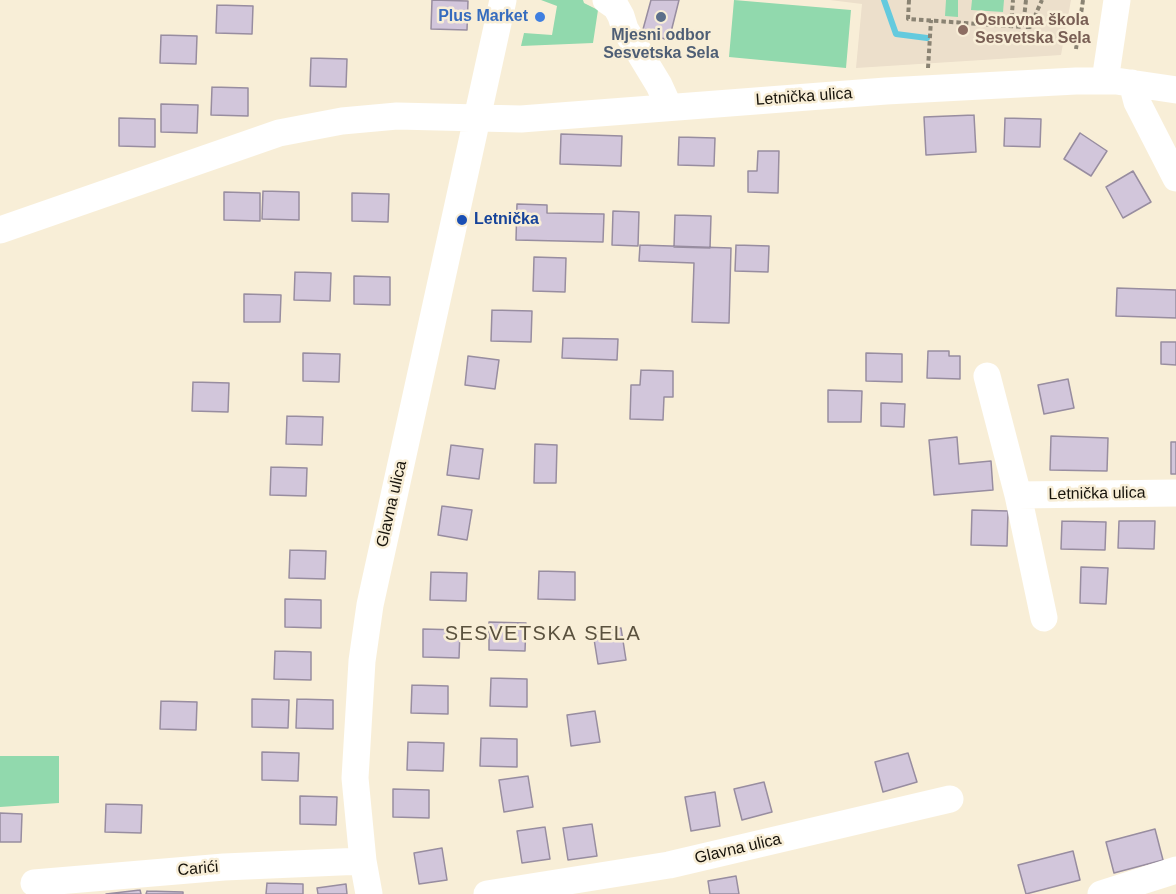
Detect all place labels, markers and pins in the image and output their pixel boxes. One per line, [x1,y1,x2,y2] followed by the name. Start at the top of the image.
[438,7,528,27] place label: Plus Market
[533,10,547,24] marker: Plus Market
[654,10,668,24] marker: Mjesni odbor Sesvetska Sela
[975,11,1091,49] place label: Osnovna škola Sesvetska Sela
[956,23,970,37] marker: Osnovna škola Sesvetska Sela
[603,26,719,64] place label: Mjesni odbor Sesvetska Sela
[474,210,539,230] place label: Letnička
[455,213,469,227] marker: Letnička

